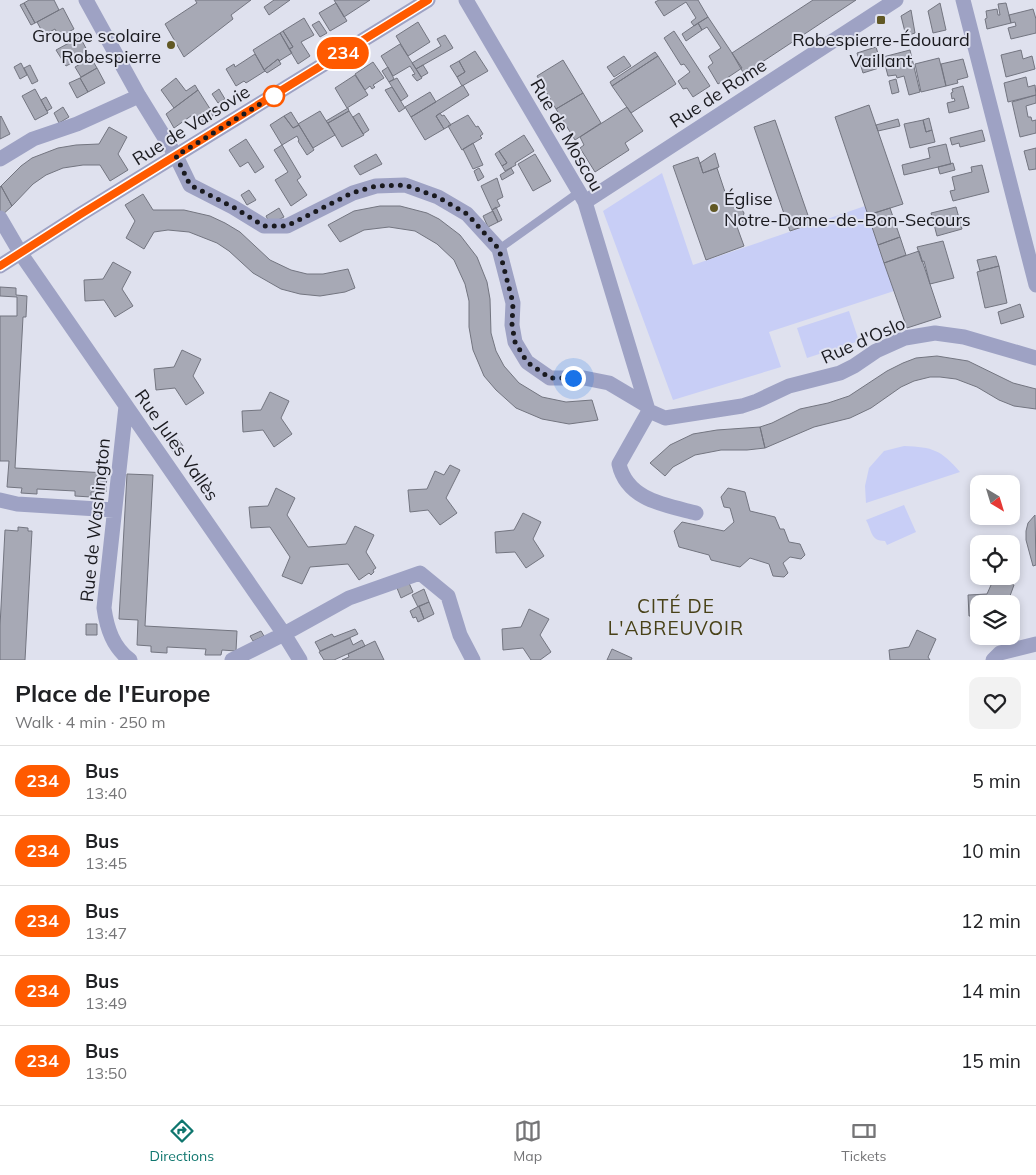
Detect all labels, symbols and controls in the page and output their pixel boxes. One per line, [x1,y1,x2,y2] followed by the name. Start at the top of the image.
[875,14,887,26] marker: Robespierre-Édouard Vaillant
[32,24,161,68] place label: Groupe scolaire Robespierre
[792,28,970,72] place label: Robespierre-Édouard Vaillant
[314,37,372,69] line badge: 234
[165,39,177,51] marker: Groupe scolaire Robespierre
[327,41,359,64] text: 234
[665,53,771,133] street label: Rue de Rome
[525,74,609,196] street label: Rue de Moscou
[128,80,254,170] street label: Rue de Varsovie
[263,85,285,107] unlabelled marker
[724,187,971,231] place label: Église Notre-Dame-de-Bon-Secours
[708,202,720,214] marker: Église Notre-Dame-de-Bon-Secours
[817,311,909,369] street label: Rue d'Oslo
[561,366,586,391] your location
[130,385,224,505] street label: Rue Jules Vallès
[75,437,115,603] street label: Rue de Washington
[970,475,1020,525] north arrow
[970,475,1020,645] map controls
[970,535,1020,585] button: locate
[608,594,744,640] district label: CITÉ DE L'ABREUVOIR
[970,595,1020,645] button: layers
[969,677,1021,729] button: heart
[15,678,210,708] text: Place de l'Europe
[15,712,166,732] text: Walk · 4 min · 250 m
[85,759,119,783] text: Bus
[26,769,59,792] text: 234
[972,769,1021,793] text: 5 min
[85,783,127,803] text: 13:40
[85,829,119,853] text: Bus
[26,839,59,862] text: 234
[961,839,1021,863] text: 10 min
[85,853,127,873] text: 13:45
[85,899,119,923] text: Bus
[26,909,59,932] text: 234
[961,909,1021,933] text: 12 min
[85,923,127,943] text: 13:47
[85,969,119,993] text: Bus
[26,979,59,1002] text: 234
[961,979,1021,1003] text: 14 min
[85,993,127,1013] text: 13:49
[85,1039,119,1063] text: Bus
[26,1049,59,1072] text: 234
[961,1049,1021,1073] text: 15 min
[85,1063,127,1083] text: 13:50
[150,1117,214,1165] tab: Directions
[513,1117,542,1165] tab: Map
[841,1117,886,1165] tab: Tickets

